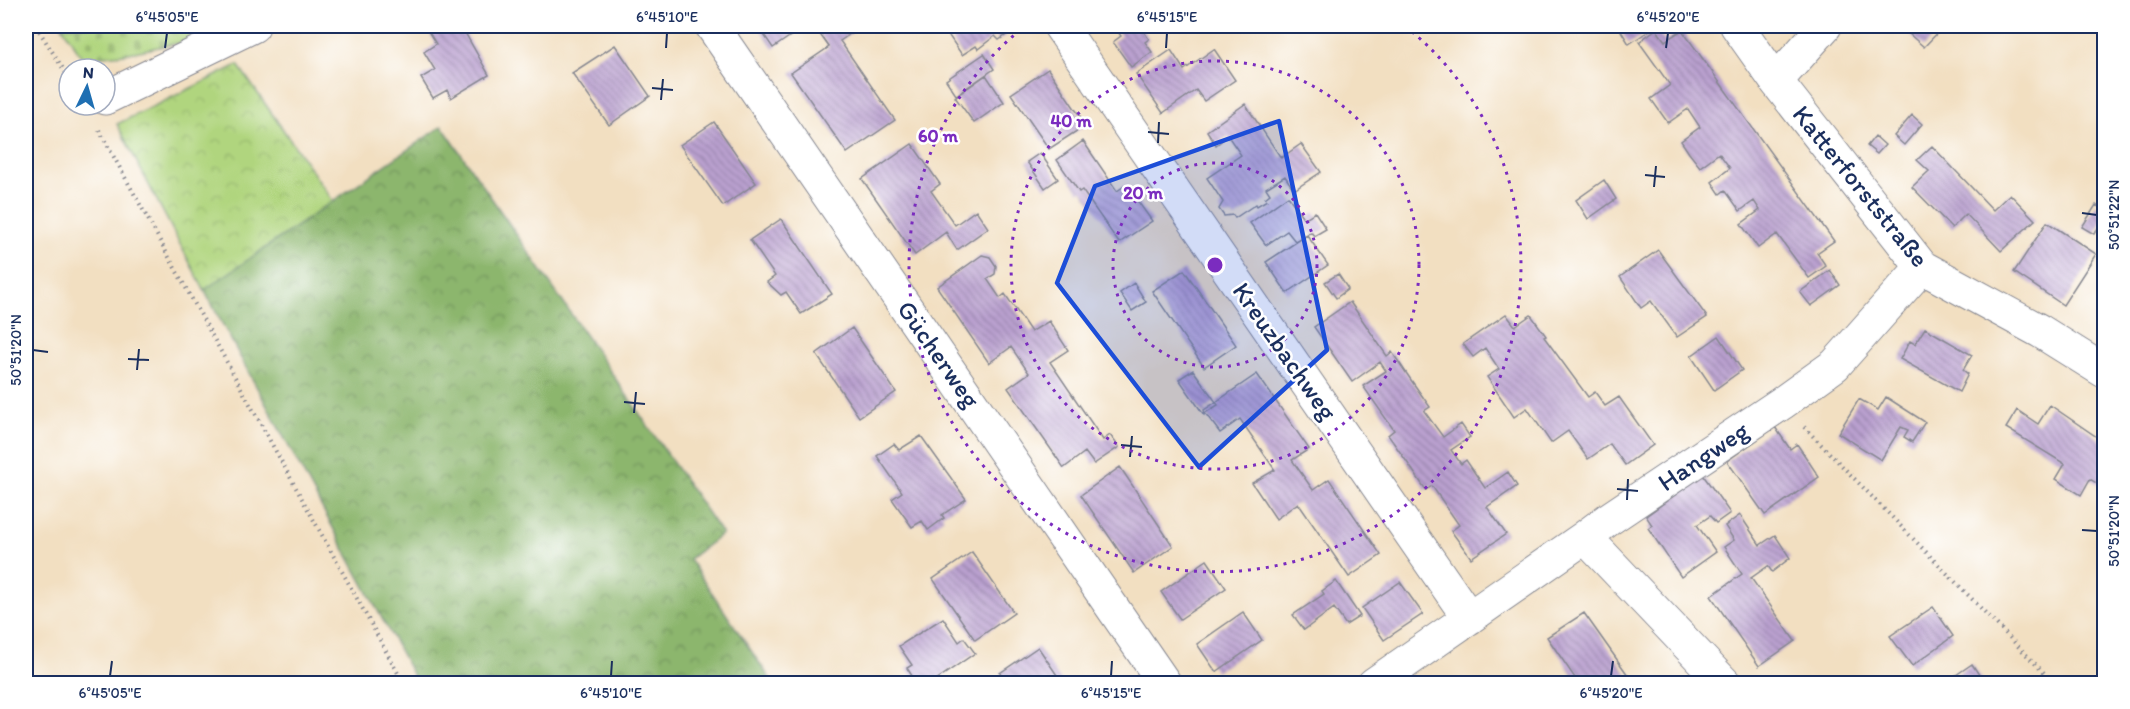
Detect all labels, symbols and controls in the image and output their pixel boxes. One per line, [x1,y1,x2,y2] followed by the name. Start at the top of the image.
[136,8,198,26] text: 6°45'05"E
[636,8,698,26] text: 6°45'10"E
[1137,8,1197,26] text: 6°45'15"E
[1637,8,1699,26] text: 6°45'20"E
[57,57,117,117] north arrow
[82,63,94,82] text: N
[1786,99,1936,273] street label: Katterforststraße
[1050,110,1092,132] text: 40 m
[918,125,959,147] text: 60 m
[2105,180,2123,250] text: 50°51'22"N
[1123,182,1164,204] text: 20 m
[1205,255,1225,275] centre of rings
[1226,276,1345,427] street label: Kreuzbachweg
[890,294,988,415] street label: Gücherweg
[7,314,25,386] text: 50°51'20"N
[1651,414,1755,498] street label: Hangweg
[2105,495,2123,567] text: 50°51'20"N
[79,684,141,702] text: 6°45'05"E
[580,684,642,702] text: 6°45'10"E
[1081,684,1141,702] text: 6°45'15"E
[1580,684,1642,702] text: 6°45'20"E

